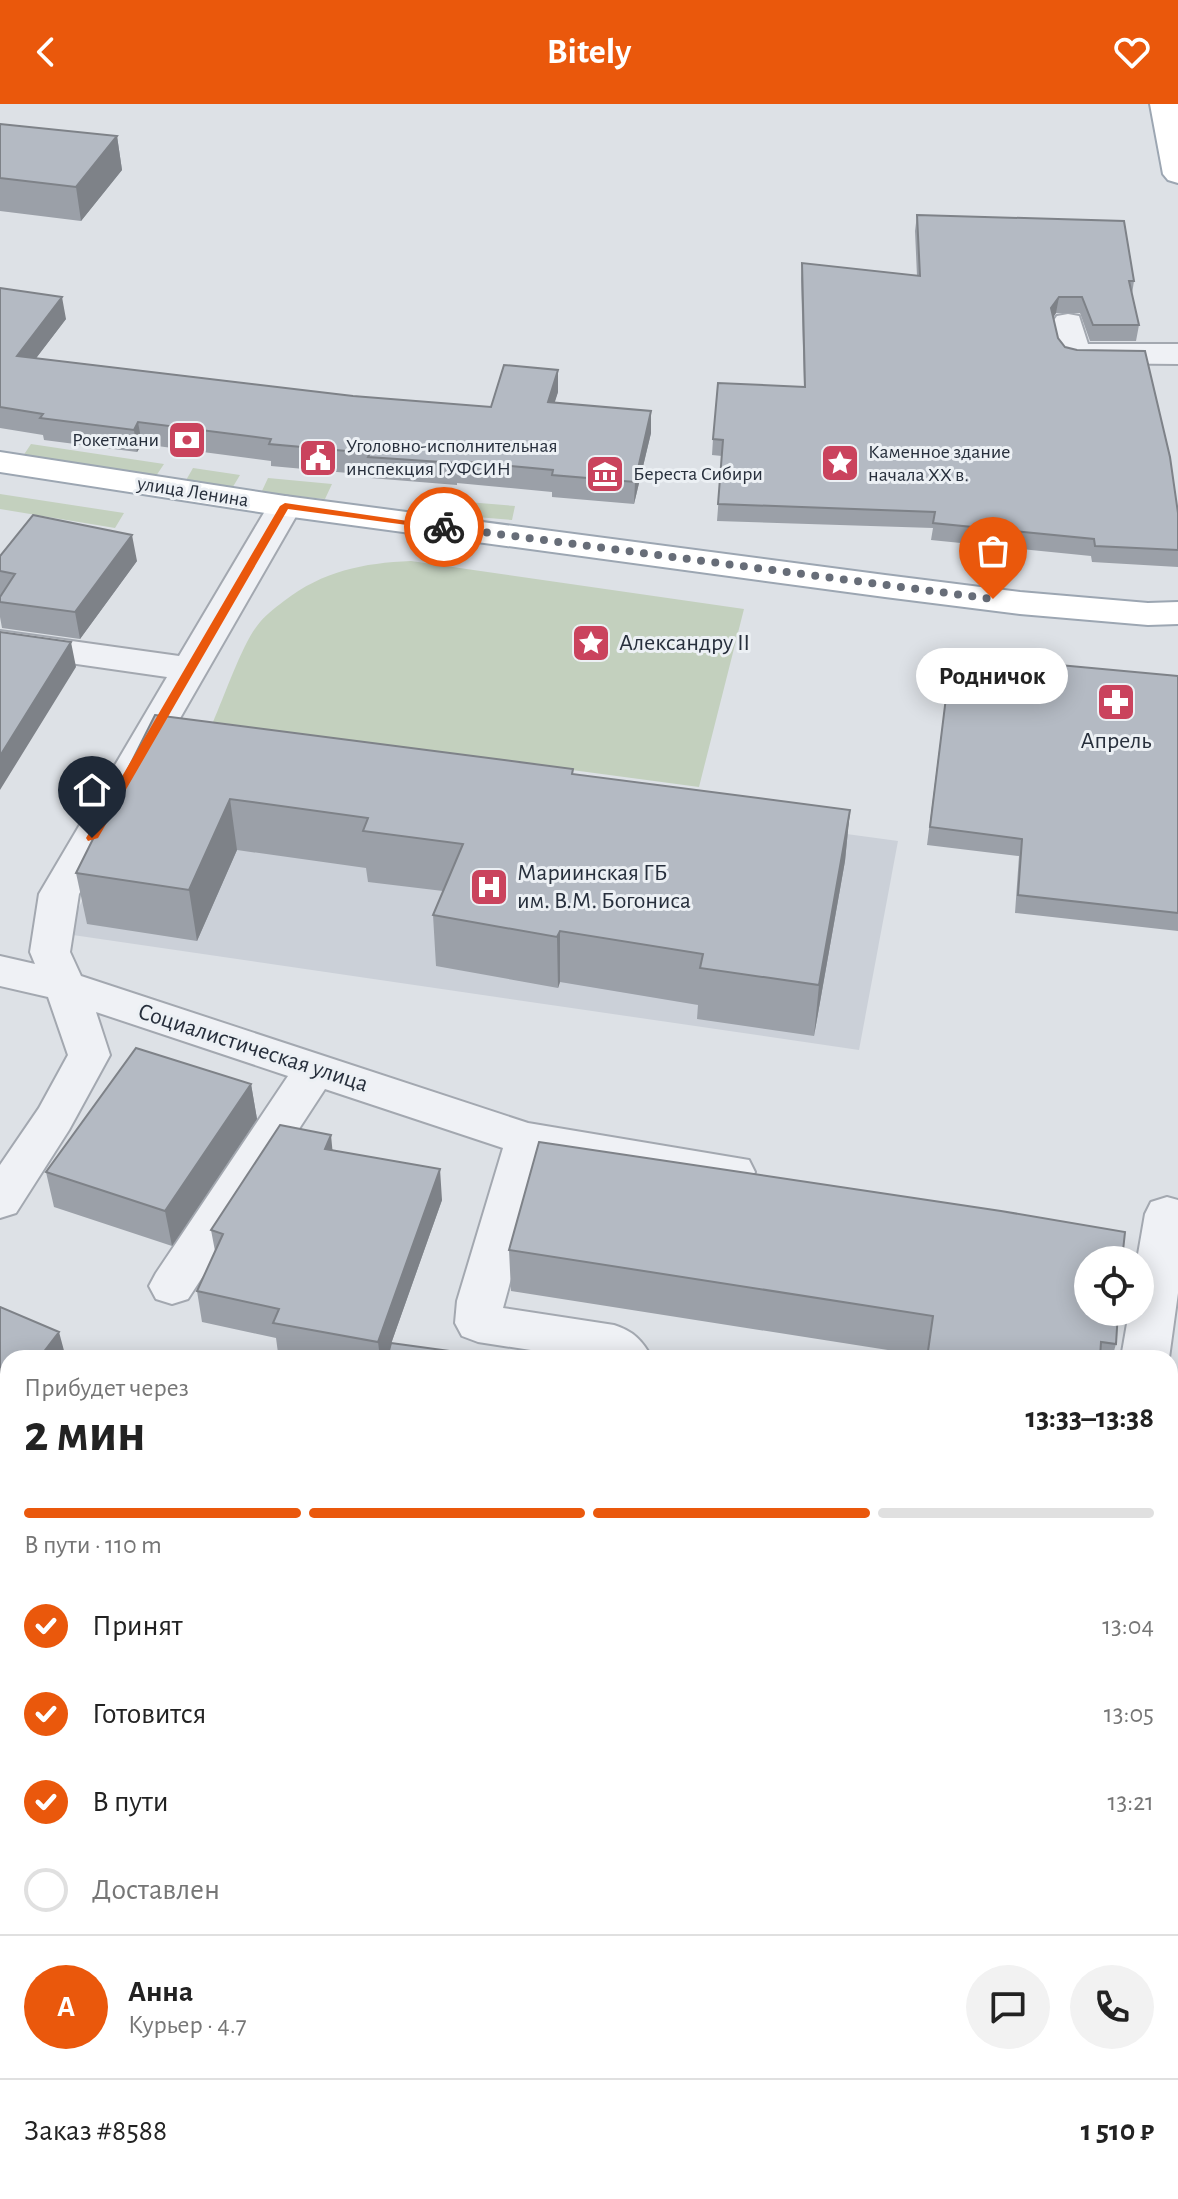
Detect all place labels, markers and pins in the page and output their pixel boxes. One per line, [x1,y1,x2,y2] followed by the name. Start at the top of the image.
[166,419,208,461] bank icon: Рокетмани
[72,430,159,450] place label: Рокетмани
[346,436,558,479] place label: Уголовно-исполнительная инспекция ГУФСИН
[297,437,339,479] public building icon: Уголовно-исполнительная инспекция ГУФСИН
[819,442,861,484] place icon: Каменное здание начала XX в.
[868,442,1010,485] place label: Каменное здание начала XX в.
[584,453,626,495] museum icon: Береста Сибири
[633,464,763,484] place label: Береста Сибири
[959,517,1027,599] pin
[570,622,612,664] place icon: Александру II
[619,631,750,655] place label: Александру II
[917,647,1069,703] callout: Родничок
[1095,681,1137,723] pharmacy icon: Апрель
[1081,729,1151,753] place label: Апрель
[58,756,126,838] pin
[517,861,691,913] place label: Мариинская ГБ им. В.М. Богониса
[468,866,510,908] hospital icon: Мариинская ГБ им. В.М. Богониса

